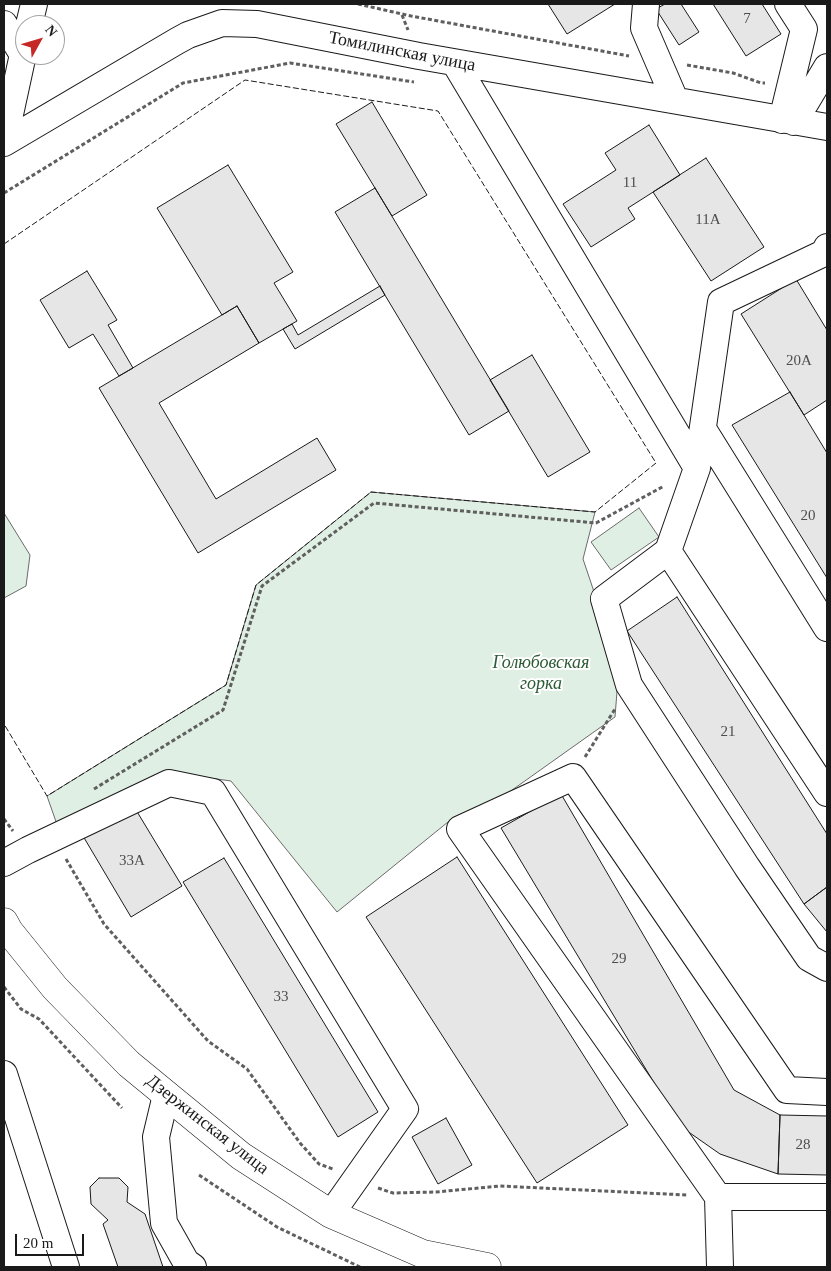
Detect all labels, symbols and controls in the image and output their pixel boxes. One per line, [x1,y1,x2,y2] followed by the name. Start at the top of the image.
[743,10,751,28] house number: 7
[15,15,65,65] north arrow
[42,22,60,40] text: N
[327,27,477,77] street label: Томилинская улица
[623,174,637,192] house number: 11
[695,211,721,229] house number: 11А
[786,352,812,370] house number: 20А
[800,507,816,525] house number: 20
[493,652,589,694] park label: Голюбовская горка
[720,723,736,741] house number: 21
[119,852,145,870] house number: 33А
[612,950,626,968] house number: 29
[274,988,288,1006] house number: 33
[141,1070,273,1180] street label: Дзержинская улица
[796,1136,810,1154] house number: 28
[18,1224,86,1256] scale bar
[23,1235,53,1251] text: 20 m

